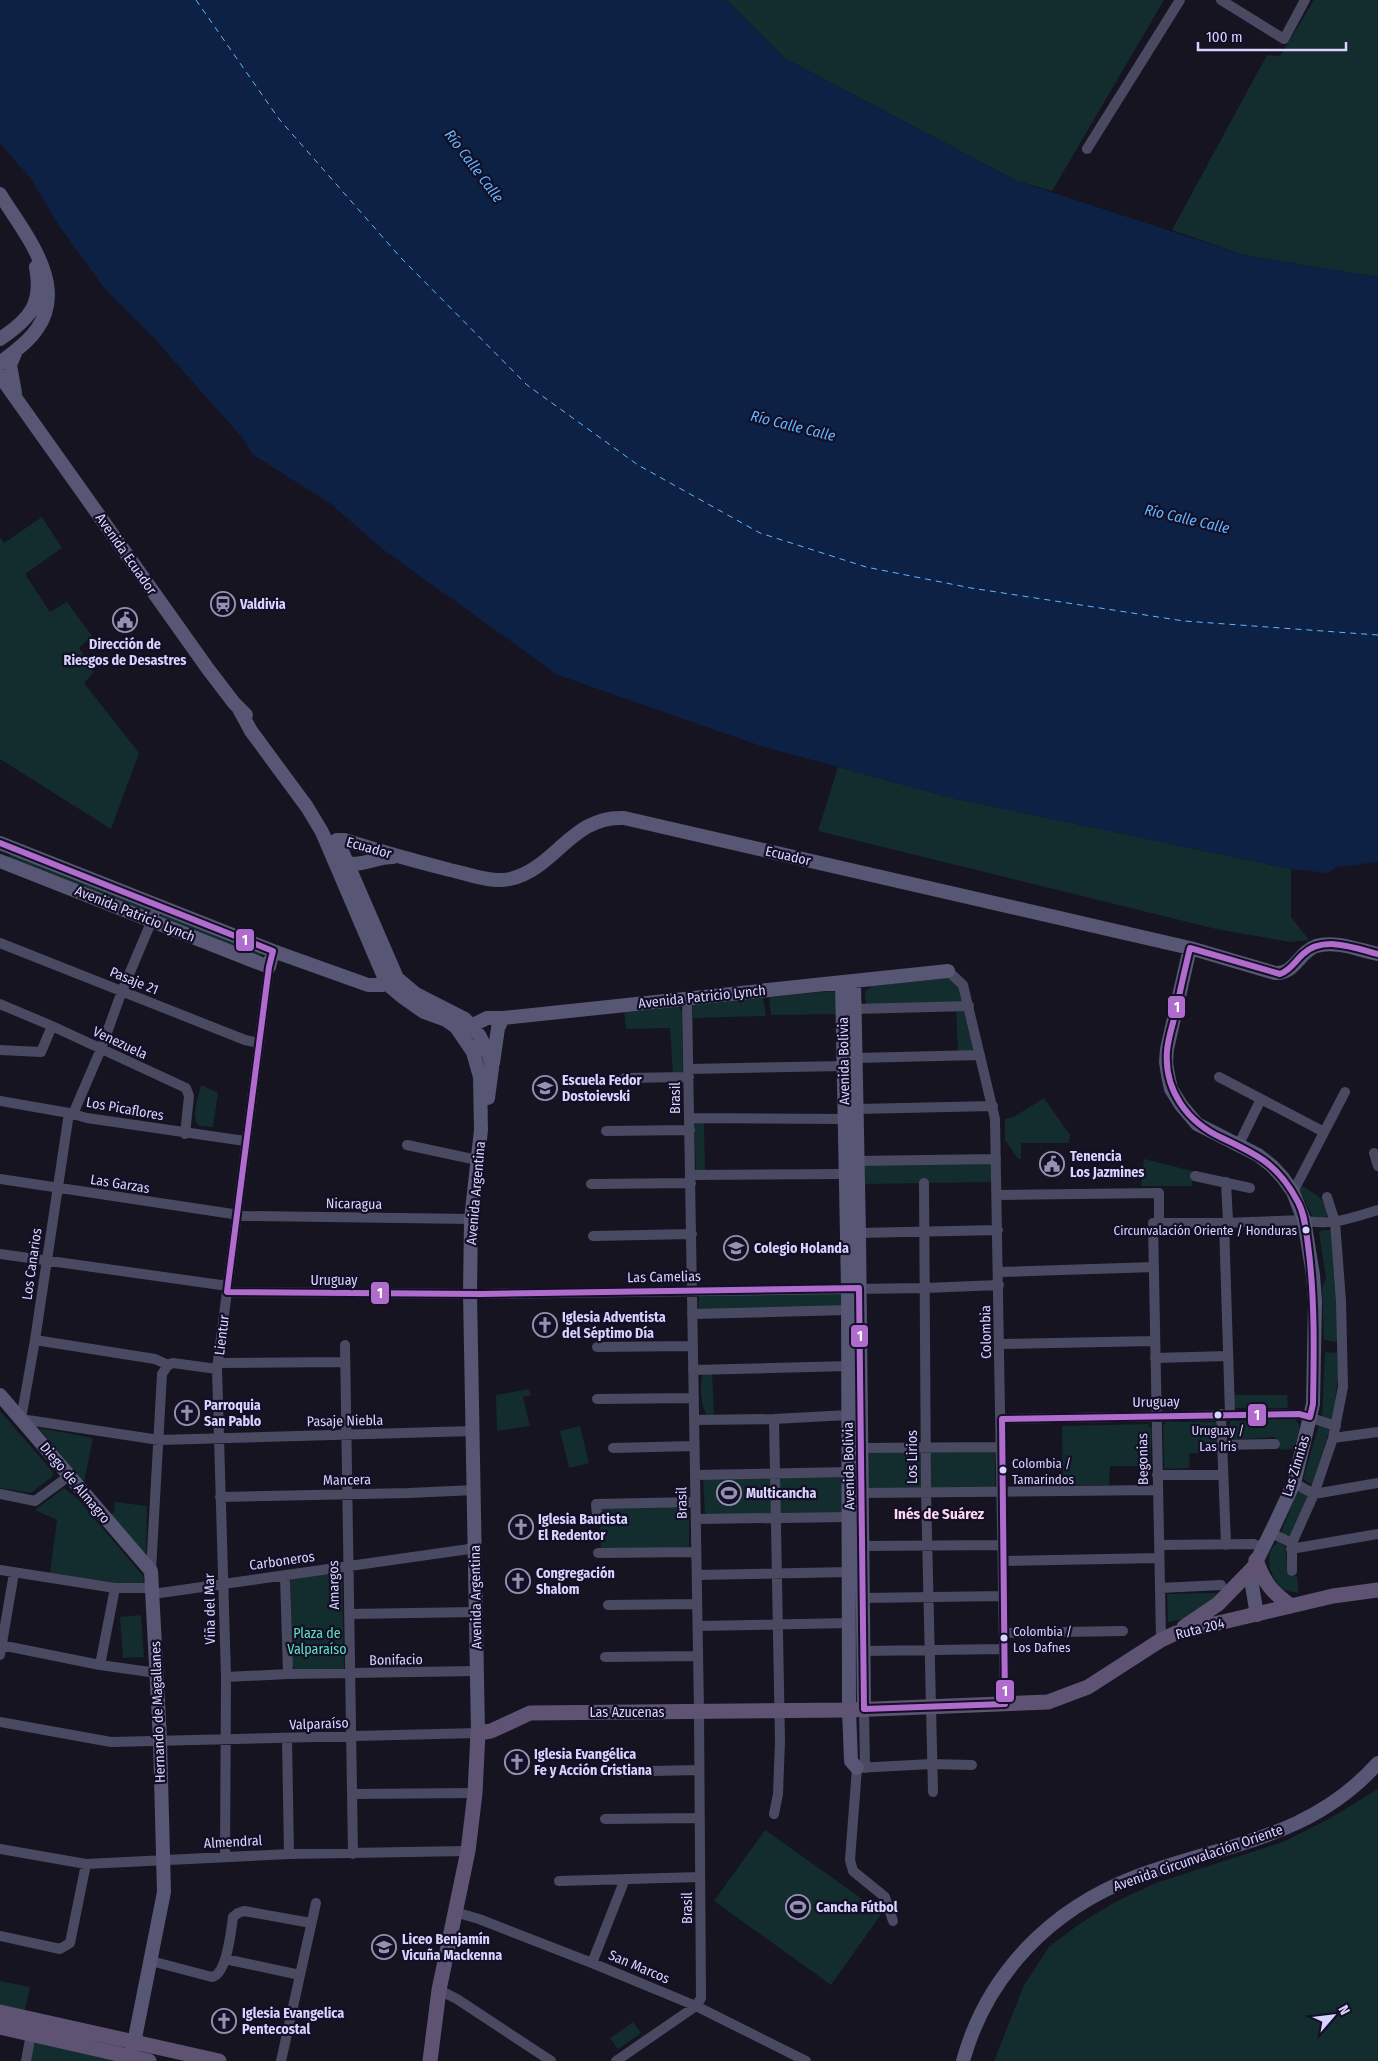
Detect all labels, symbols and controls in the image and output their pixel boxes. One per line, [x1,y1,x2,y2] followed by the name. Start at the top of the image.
[1198,20,1346,52] scale bar
[1206,28,1243,46] text: 100 m
[441,126,507,206] water label: Río Calle Calle
[749,407,837,445] water label: Río Calle Calle
[1143,500,1231,538] water label: Río Calle Calle
[92,510,160,598] street label: Avenida Ecuador
[210,591,236,617] station icon: Valdivia
[239,596,286,613] place label: Valdivia
[112,607,138,633] public building icon: Dirección de Riesgos de Desastres
[64,636,186,669] place label: Dirección de Riesgos de Desastres
[344,833,394,863] street label: Ecuador
[764,843,812,869] street label: Ecuador
[73,882,197,946] street label: Avenida Patricio Lynch
[235,928,255,952] line badge: 1
[242,932,248,949] text: 1
[107,964,161,998] street label: Pasaje 21
[638,982,766,1012] street label: Avenida Patricio Lynch
[1167,995,1186,1019] line badge: 1
[1174,999,1180,1016] text: 1
[835,1017,853,1105] street label: Avenida Bolivia
[90,1023,150,1063] street label: Venezuela
[562,1072,643,1105] place label: Escuela Fedor Dostoievski
[532,1075,558,1101] school or university icon: Escuela Fedor Dostoievski
[667,1082,684,1114] street label: Brasil
[85,1094,165,1124] street label: Los Picaflores
[463,1140,489,1246] street label: Avenida Argentina
[1070,1148,1145,1181] place label: Tenencia Los Jazmines
[1039,1151,1065,1177] public building icon: Tenencia Los Jazmines
[89,1171,151,1197] street label: Las Garzas
[326,1195,383,1213] street label: Nicaragua
[1114,1223,1297,1238] place label: Circunvalación Oriente / Honduras
[1301,1225,1311,1235] marker: Circunvalación Oriente / Honduras
[19,1227,45,1301] street label: Los Canarios
[723,1235,749,1261] school or university icon: Colegio Holanda
[754,1240,849,1257] place label: Colegio Holanda
[627,1268,701,1286] street label: Las Camelias
[310,1272,358,1289] street label: Uruguay
[370,1281,390,1305] line badge: 1
[377,1285,383,1302] text: 1
[977,1305,995,1359] street label: Colombia
[562,1309,666,1342] place label: Iglesia Adventista del Séptimo Día
[532,1312,558,1338] church icon: Iglesia Adventista del Séptimo Día
[211,1314,233,1356] street label: Lientur
[850,1324,869,1348] line badge: 1
[857,1328,863,1345] text: 1
[1132,1393,1180,1411] street label: Uruguay
[204,1397,262,1430] place label: Parroquia San Pablo
[174,1400,200,1426] church icon: Parroquia San Pablo
[1247,1403,1267,1427] line badge: 1
[1254,1407,1260,1424] text: 1
[1213,1410,1223,1420] marker: Uruguay / Las Iris
[307,1412,384,1430] street label: Pasaje Niebla
[840,1422,858,1510] street label: Avenida Bolivia
[1192,1423,1244,1454] place label: Uruguay / Las Iris
[904,1430,921,1484] street label: Los Lirios
[1134,1433,1152,1485] street label: Begonias
[1279,1433,1313,1499] street label: Las Zinnias
[36,1439,114,1527] street label: Diego de Almagro
[1012,1456,1075,1487] place label: Colombia / Tamarindos
[998,1465,1008,1475] marker: Colombia / Tamarindos
[323,1471,371,1489] street label: Mancera
[716,1480,742,1506] sports icon: Multicancha
[746,1485,816,1502] place label: Multicancha
[673,1487,691,1519] street label: Brasil
[894,1505,985,1523] district label: Inés de Suárez
[538,1511,628,1544] place label: Iglesia Bautista El Redentor
[508,1514,534,1540] church icon: Iglesia Bautista El Redentor
[467,1545,485,1649] street label: Avenida Argentina
[248,1548,316,1574] street label: Carboneros
[325,1560,343,1610] street label: Amargos
[536,1565,615,1598] place label: Congregación Shalom
[505,1568,531,1594] church icon: Congregación Shalom
[201,1573,219,1645] street label: Viña del Mar
[1174,1615,1226,1643] street label: Ruta 204
[1013,1624,1072,1655] place label: Colombia / Los Dafnes
[287,1625,347,1658] park label: Plaza de Valparaíso
[999,1633,1009,1643] marker: Colombia / Los Dafnes
[147,1641,169,1783] street label: Hernando de Magallanes
[369,1651,423,1669] street label: Bonifacio
[995,1679,1015,1703] line badge: 1
[1002,1683,1008,1700] text: 1
[590,1704,665,1721] street label: Las Azucenas
[289,1714,349,1734] street label: Valparaíso
[534,1746,652,1779] place label: Iglesia Evangélica Fe y Acción Cristiana
[504,1749,530,1775] church icon: Iglesia Evangélica Fe y Acción Cristiana
[1111,1821,1285,1895] street label: Avenida Circunvalación Oriente
[203,1832,263,1852] street label: Almendral
[679,1892,696,1924] street label: Brasil
[785,1894,811,1920] sports icon: Cancha Fútbol
[816,1899,898,1916] place label: Cancha Fútbol
[401,1931,502,1964] place label: Liceo Benjamín Vicuña Mackenna
[371,1934,397,1960] school or university icon: Liceo Benjamín Vicuña Mackenna
[606,1947,672,1987] street label: San Marcos
[1308,1991,1358,2041] north arrow
[1335,2002,1354,2018] text: N
[242,2005,344,2038] place label: Iglesia Evangelica Pentecostal
[211,2008,237,2034] church icon: Iglesia Evangelica Pentecostal

